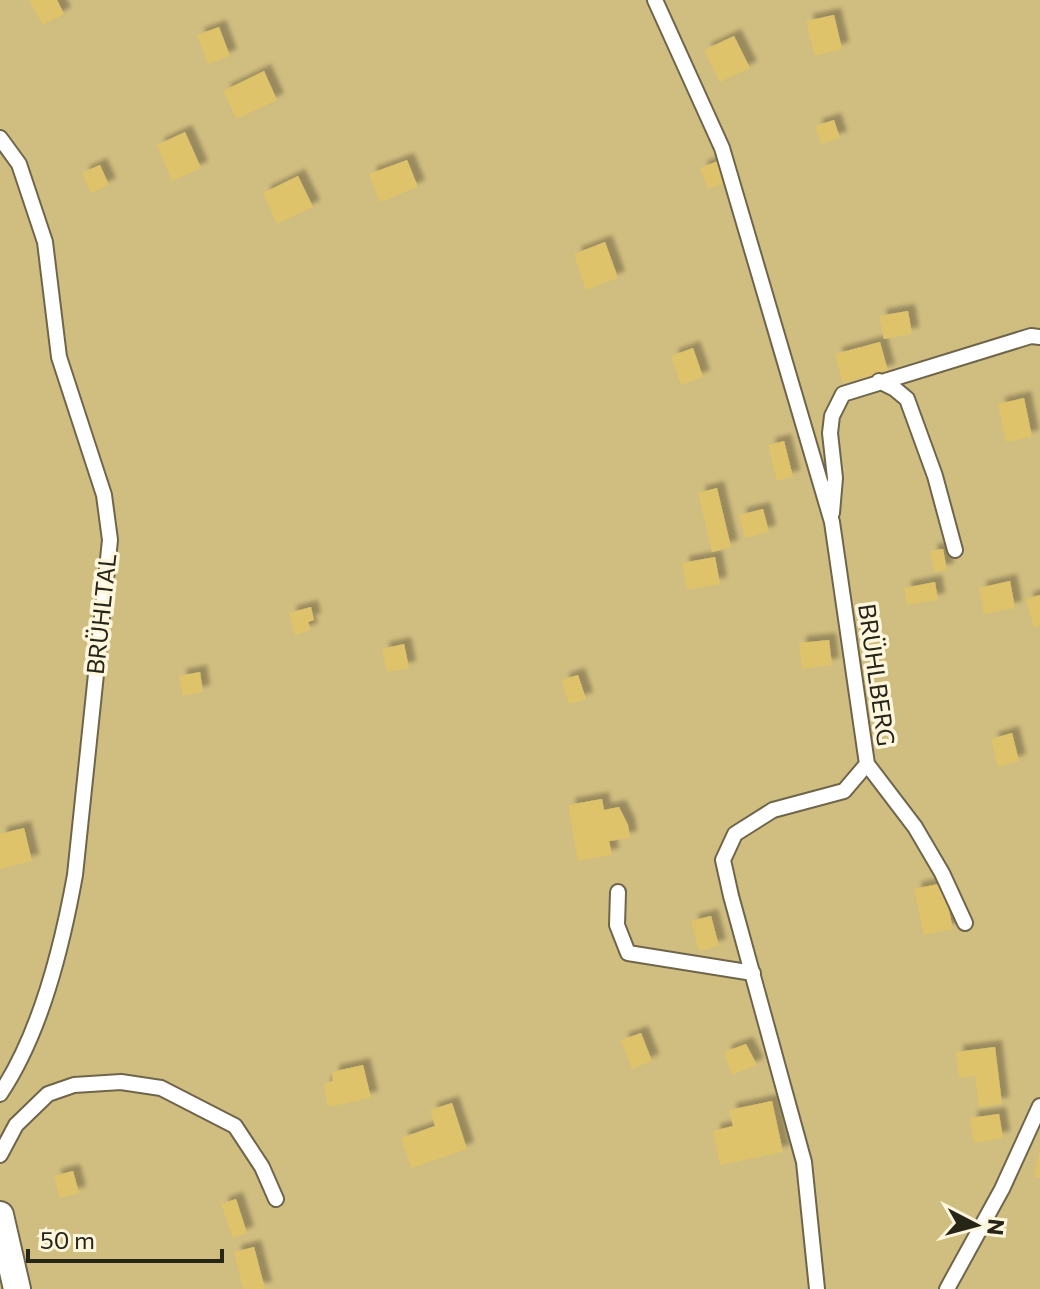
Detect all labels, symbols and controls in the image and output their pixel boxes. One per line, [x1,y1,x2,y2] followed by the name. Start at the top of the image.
[80,552,121,676] street label: BRÜHLTAL
[853,602,902,748] street label: BRÜHLBERG
[936,1185,1016,1265] north arrow
[28,1213,222,1263] scale bar
[982,1218,1011,1237] text: N
[40,1225,95,1254] text: 50 m

